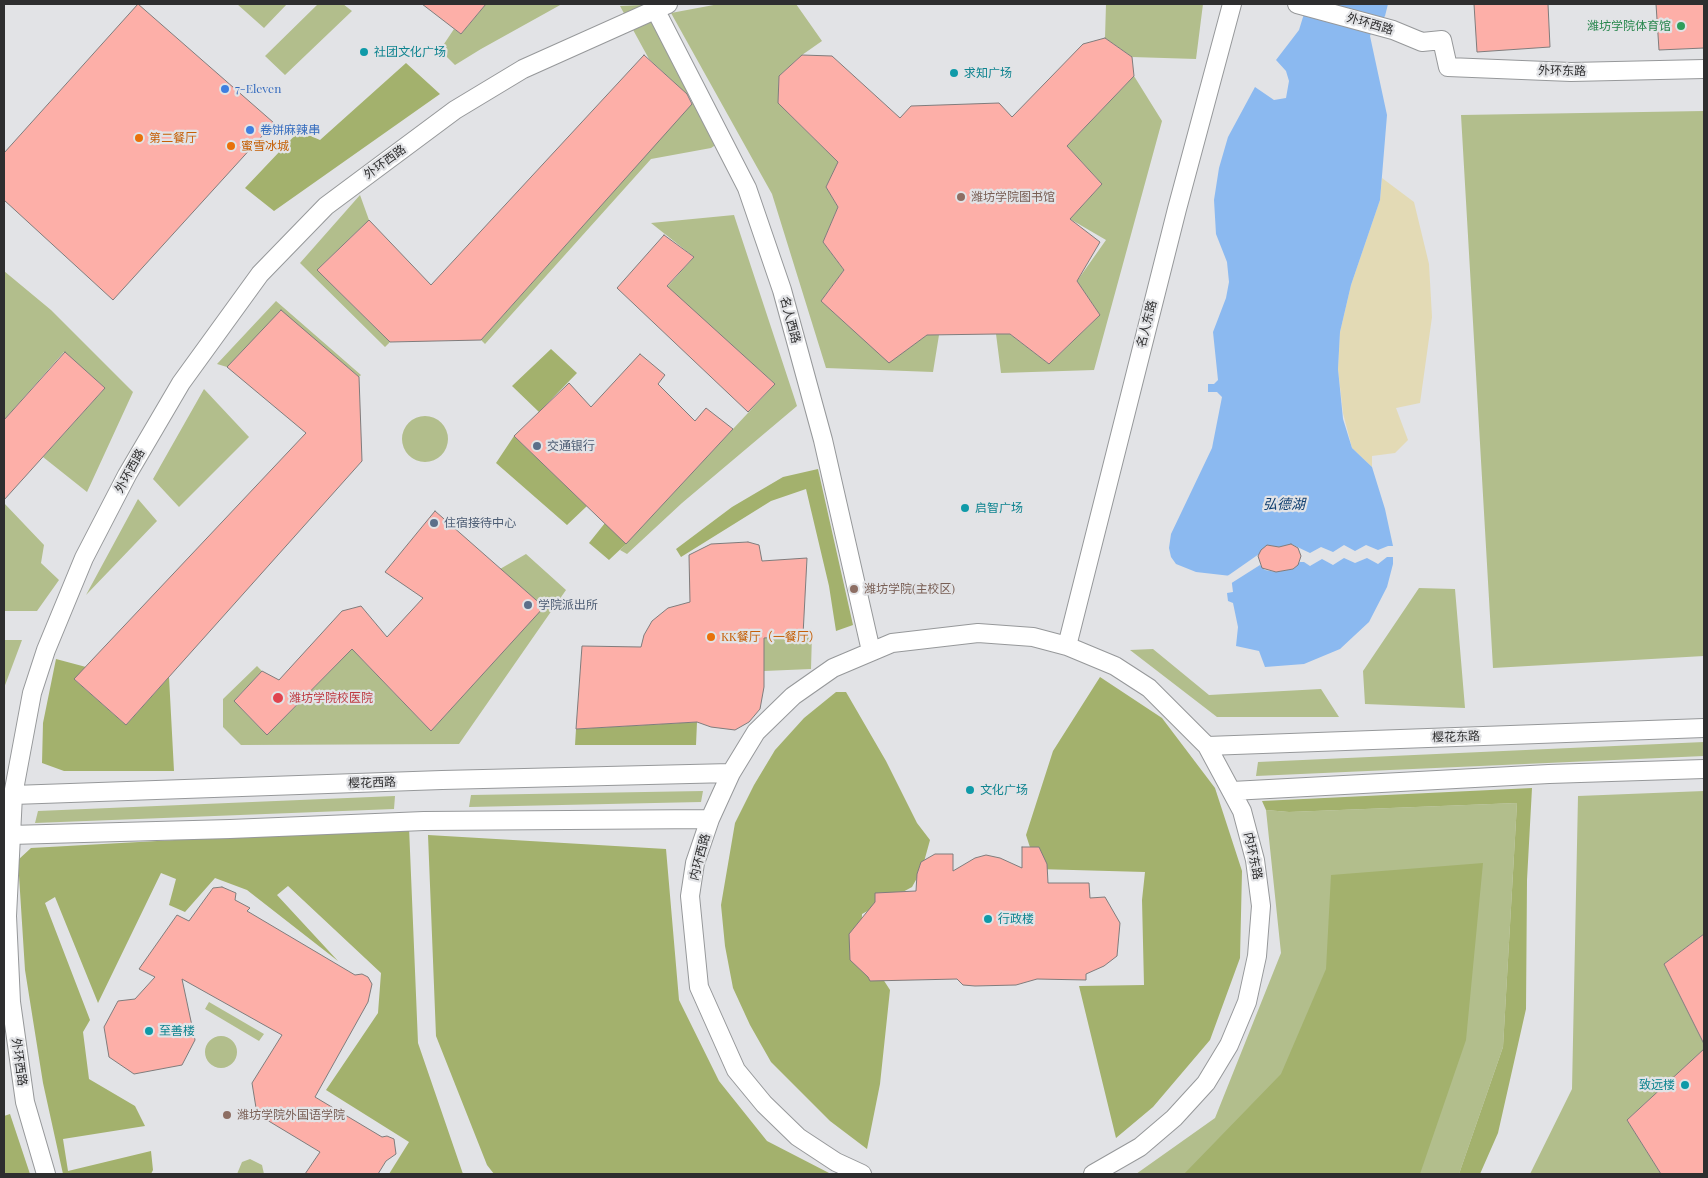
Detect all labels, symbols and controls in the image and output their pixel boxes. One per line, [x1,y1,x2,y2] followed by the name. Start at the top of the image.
[1345,10,1395,38] street label: 外环西路
[1587,19,1671,33] place label: 潍坊学院体育馆
[1675,20,1687,32] marker: 潍坊学院体育馆
[374,45,446,59] place label: 社团文化广场
[358,46,370,58] marker: 社团文化广场
[1538,63,1586,79] street label: 外环东路
[964,66,1012,80] place label: 求知广场
[948,67,960,79] marker: 求知广场
[235,82,281,96] place label: 7-Eleven
[219,83,231,95] marker: 7-Eleven
[260,123,320,137] place label: 卷饼麻辣串
[244,124,256,136] marker: 卷饼麻辣串
[149,131,197,145] place label: 第二餐厅
[133,132,145,144] marker: 第二餐厅
[241,139,289,153] place label: 蜜雪冰城
[225,140,237,152] marker: 蜜雪冰城
[361,142,409,182] street label: 外环西路
[971,190,1055,204] place label: 潍坊学院图书馆
[955,191,967,203] marker: 潍坊学院图书馆
[777,295,803,345] street label: 名人西路
[1134,299,1160,349] street label: 名人东路
[547,439,595,453] place label: 交通银行
[531,440,543,452] marker: 交通银行
[112,447,148,495] street label: 外环西路
[1263,497,1305,513] water label: 弘德湖
[975,501,1023,515] place label: 启智广场
[959,502,971,514] marker: 启智广场
[444,516,516,530] place label: 住宿接待中心
[428,517,440,529] marker: 住宿接待中心
[864,582,955,596] place label: 潍坊学院(主校区)
[848,583,860,595] marker: 潍坊学院(主校区)
[538,598,598,612] place label: 学院派出所
[522,599,534,611] marker: 学院派出所
[721,630,821,644] place label: KK餐厅（一餐厅）
[705,631,717,643] marker: KK餐厅（一餐厅）
[271,691,285,705] marker: 潍坊学院校医院
[289,691,373,705] place label: 潍坊学院校医院
[1432,729,1480,745] street label: 樱花东路
[348,775,396,791] street label: 樱花西路
[980,783,1028,797] place label: 文化广场
[964,784,976,796] marker: 文化广场
[1241,831,1265,881] street label: 内环东路
[687,832,713,882] street label: 内环西路
[998,912,1034,926] place label: 行政楼
[982,913,994,925] marker: 行政楼
[159,1024,195,1038] place label: 至善楼
[143,1025,155,1037] marker: 至善楼
[9,1037,29,1087] street label: 外环西路
[1639,1078,1675,1092] place label: 致远楼
[1679,1079,1691,1091] marker: 致远楼
[237,1108,345,1122] place label: 潍坊学院外国语学院
[221,1109,233,1121] marker: 潍坊学院外国语学院

